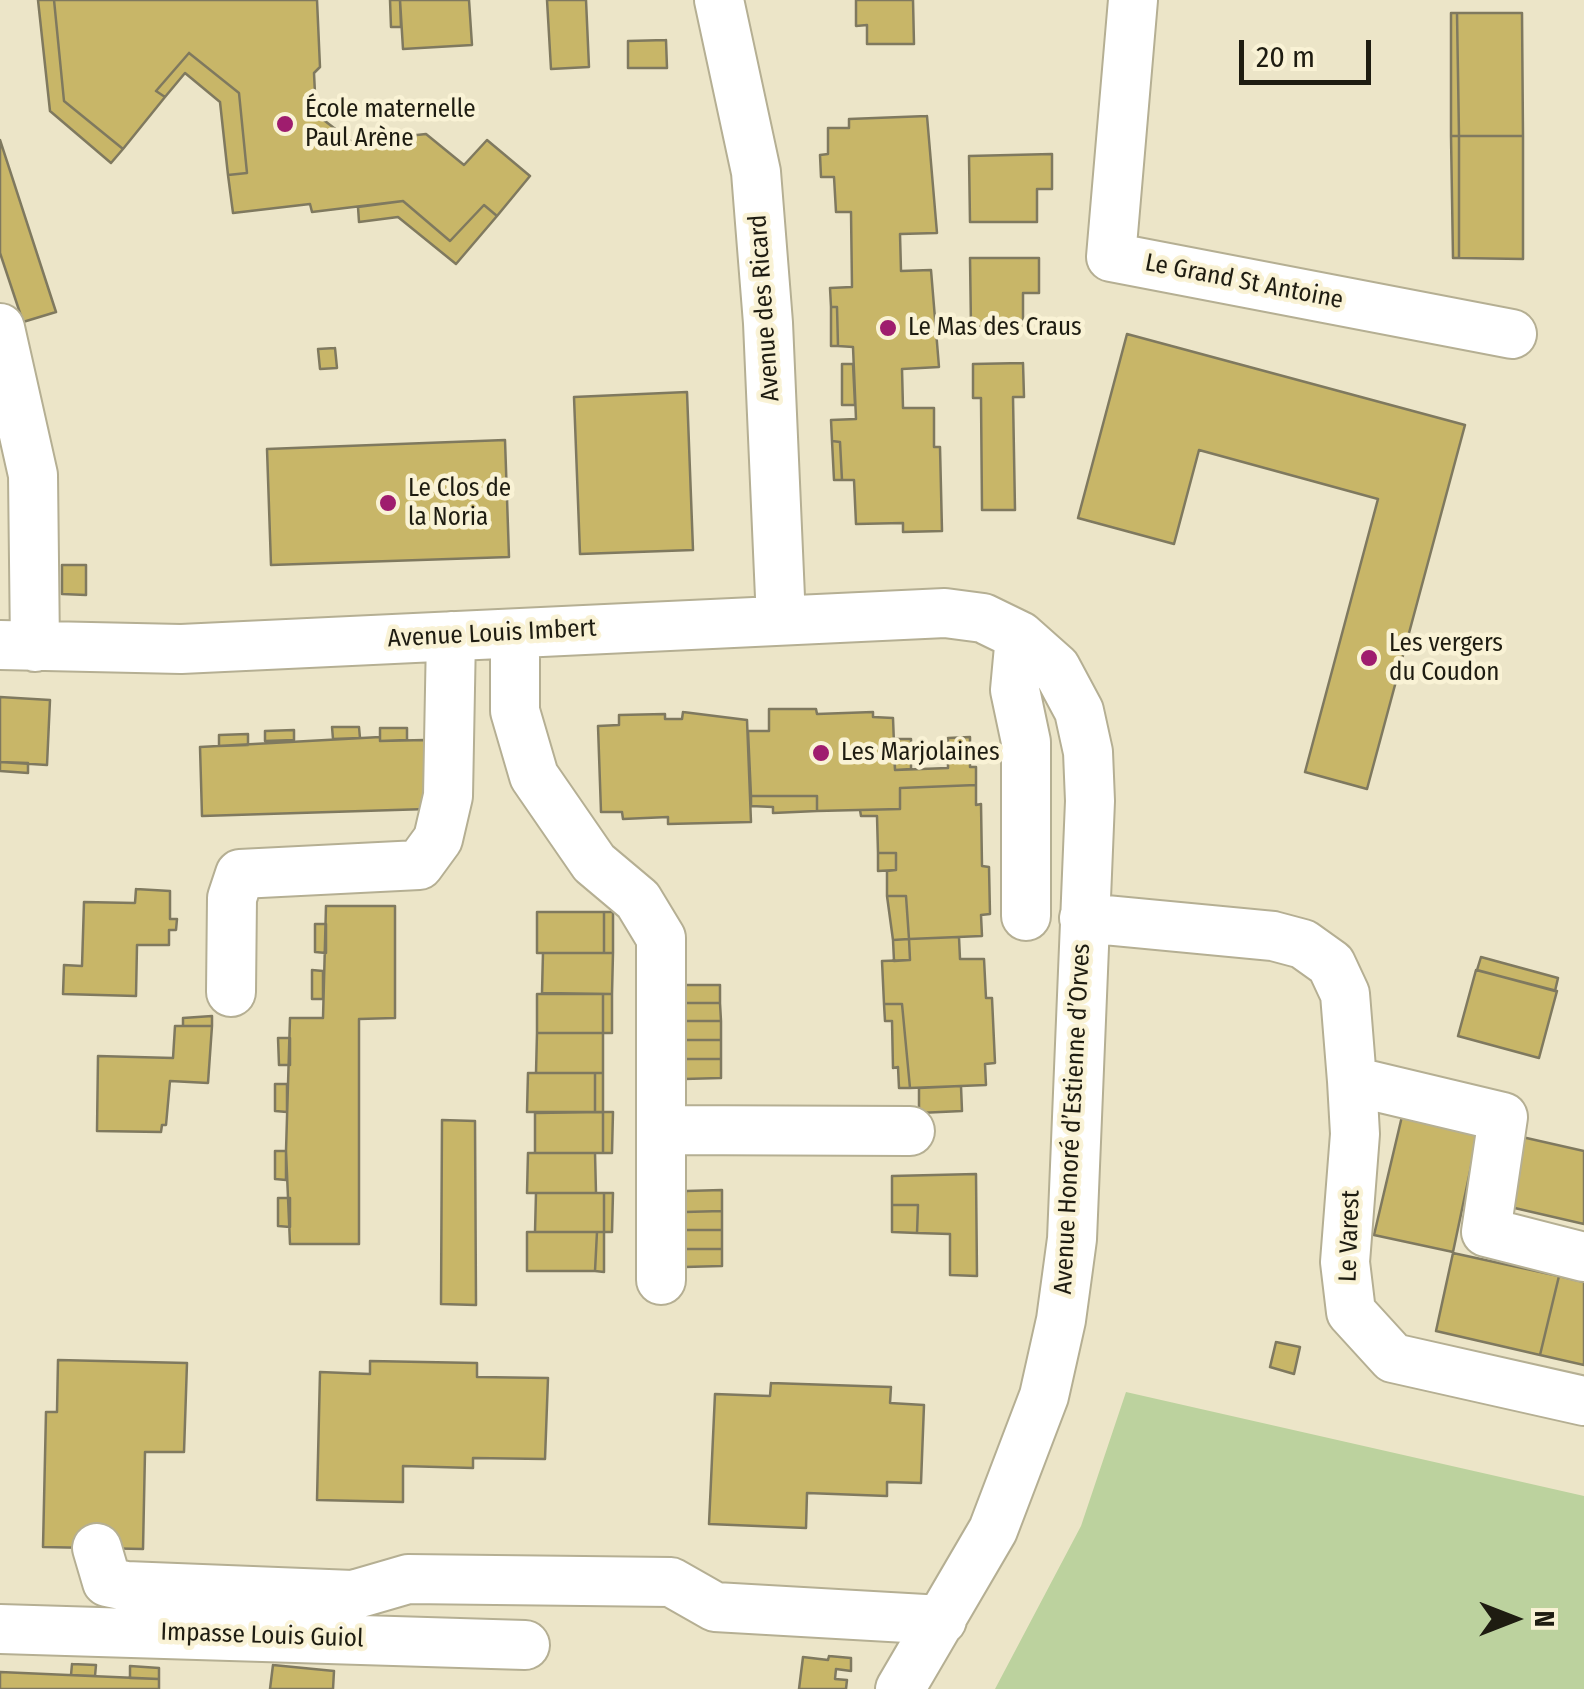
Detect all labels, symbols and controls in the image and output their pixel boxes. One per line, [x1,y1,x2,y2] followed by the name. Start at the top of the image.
[1244,20,1376,82] scale bar
[1256,39,1315,75] text: 20 m
[305,95,476,154] place label: École maternelle Paul Arène
[274,113,296,135] marker: École maternelle Paul Arène
[744,214,786,402] street label: Avenue des Ricard
[1142,248,1346,316] street label: Le Grand St Antoine
[908,313,1082,343] place label: Le Mas des Craus
[877,317,899,339] marker: Le Mas des Craus
[408,474,511,533] place label: Le Clos de la Noria
[377,492,399,514] marker: Le Clos de la Noria
[387,614,597,654] street label: Avenue Louis Imbert
[1389,629,1503,688] place label: Les vergers du Coudon
[1358,647,1380,669] marker: Les vergers du Coudon
[841,738,1000,768] place label: Les Marjolaines
[810,742,832,764] marker: Les Marjolaines
[1049,943,1097,1295] street label: Avenue Honoré d’Estienne d’Orves
[1333,1190,1367,1282] street label: Le Varest
[1464,1569,1564,1669] north arrow
[1528,1611,1561,1627] text: N
[160,1617,364,1655] street label: Impasse Louis Guiol

